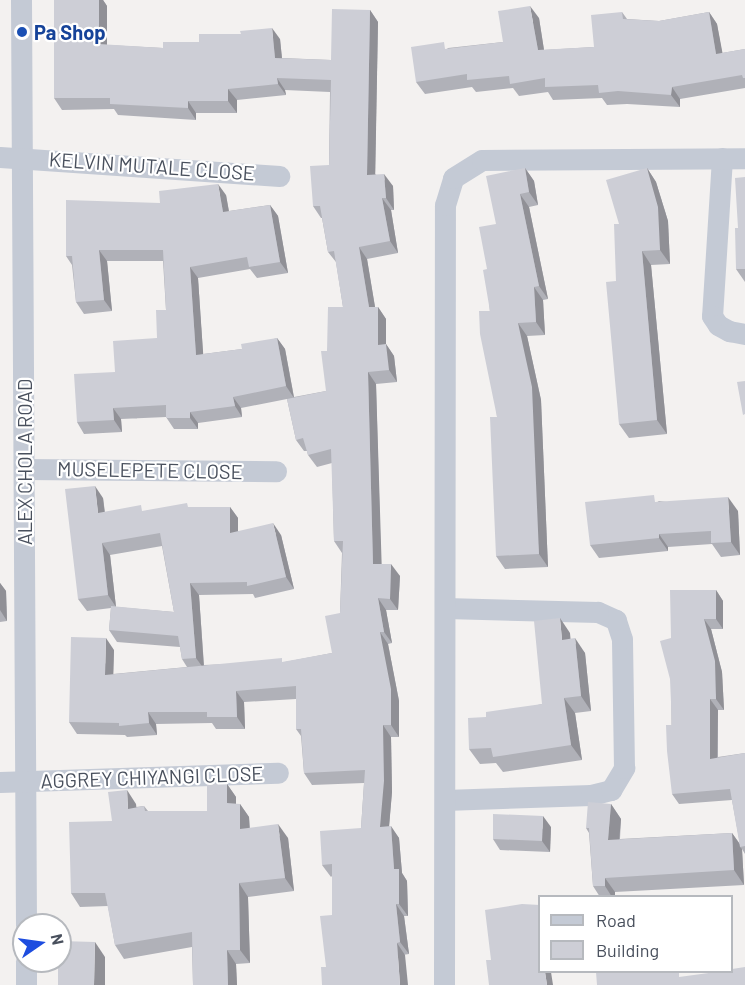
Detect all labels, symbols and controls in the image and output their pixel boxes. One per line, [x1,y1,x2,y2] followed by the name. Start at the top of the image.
[34,20,106,44] place label: Pa Shop
[15,25,29,39] marker: Pa Shop
[48,147,256,185] street label: KELVIN MUTALE CLOSE
[12,379,36,545] street label: ALEX CHOLA ROAD
[57,456,243,484] street label: MUSELEPETE CLOSE
[40,761,264,793] street label: AGGREY CHIYANGI CLOSE
[538,895,733,973] legend
[596,909,636,931] text: Road
[12,913,72,973] north arrow
[48,932,69,947] text: N
[596,939,659,961] text: Building

